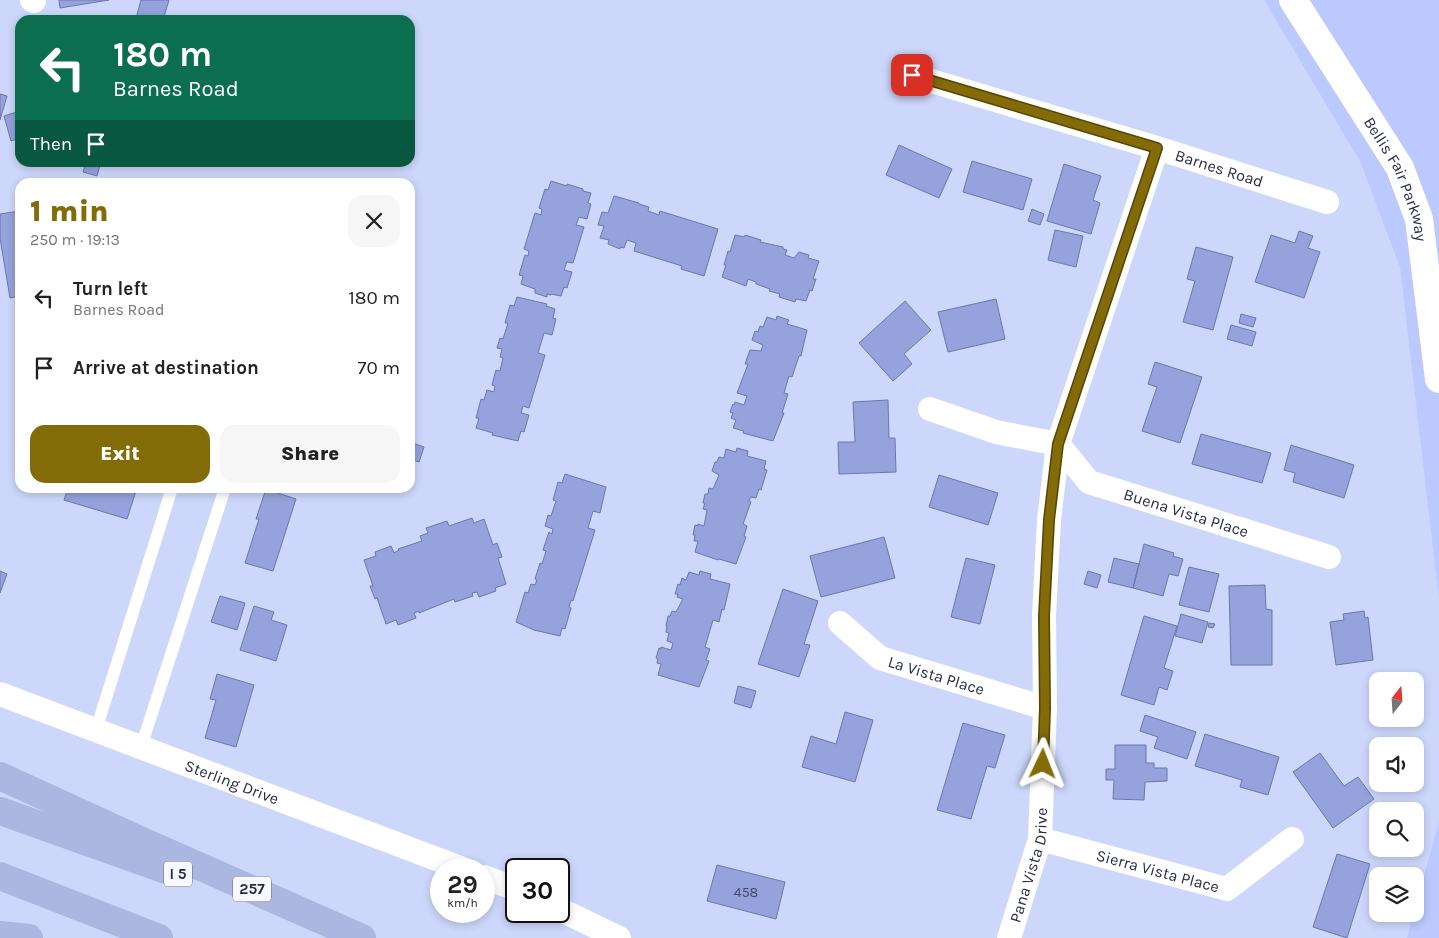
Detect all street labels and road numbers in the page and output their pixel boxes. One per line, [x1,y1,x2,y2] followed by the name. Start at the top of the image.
[1360,113,1431,243] street label: Bellis Fair Parkway
[1173,145,1266,191] street label: Barnes Road
[1122,484,1251,541] street label: Buena Vista Place
[886,652,987,699] street label: La Vista Place
[182,755,282,808] street label: Sterling Drive
[1005,807,1051,925] street label: Pana Vista Drive
[1094,845,1221,896] street label: Sierra Vista Place
[164,862,192,886] road number: I 5
[233,876,271,902] road number: 257

